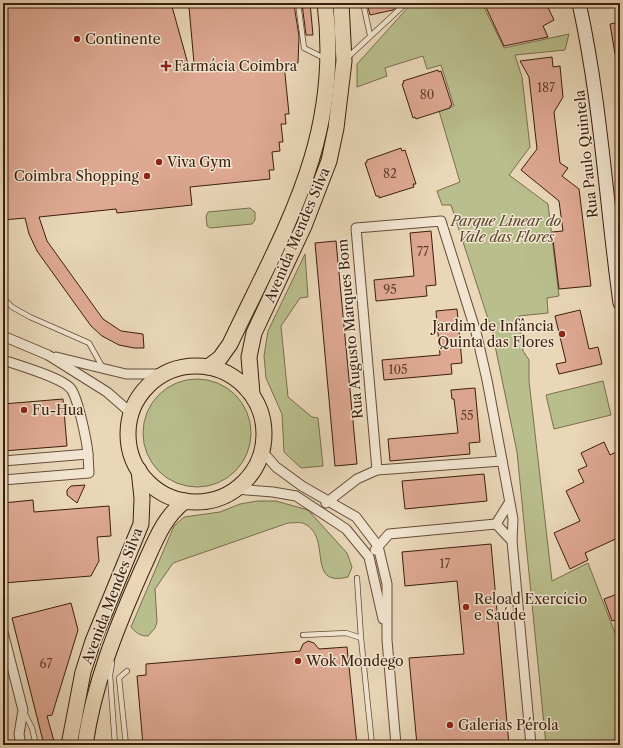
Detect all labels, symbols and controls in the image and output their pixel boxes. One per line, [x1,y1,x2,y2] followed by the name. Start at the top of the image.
[85,30,161,48] place label: Continente
[72,34,82,44] marker: Continente
[174,57,298,75] place label: Farmácia Coimbra
[161,61,171,71] marker: Farmácia Coimbra
[537,80,555,95] house number: 187
[420,87,434,102] house number: 80
[570,88,602,219] street label: Rua Paulo Quintela
[166,153,231,171] place label: Viva Gym
[154,157,164,167] marker: Viva Gym
[260,164,334,306] street label: Avenida Mendes Silva
[383,166,397,181] house number: 82
[14,167,140,185] place label: Coimbra Shopping
[142,171,152,181] marker: Coimbra Shopping
[450,212,562,246] park label: Parque Linear do Vale das Flores
[333,238,367,420] street label: Rua Augusto Marques Bom
[417,244,429,259] house number: 77
[383,282,397,297] house number: 95
[430,317,555,351] place label: Jardim de Infância Quinta das Flores
[557,329,567,339] marker: Jardim de Infância Quinta das Flores
[388,362,408,377] house number: 105
[32,401,84,419] place label: Fu-Hua
[19,405,29,415] marker: Fu-Hua
[460,408,474,423] house number: 55
[77,525,147,668] street label: Avenida Mendes Silva
[440,556,451,571] house number: 17
[474,590,587,624] place label: Reload Exercício e Saúde
[461,602,471,612] marker: Reload Exercício e Saúde
[305,652,404,670] place label: Wok Mondego
[40,656,52,671] house number: 67
[293,656,303,666] marker: Wok Mondego
[458,716,559,734] place label: Galerias Pérola
[445,720,455,730] marker: Galerias Pérola

